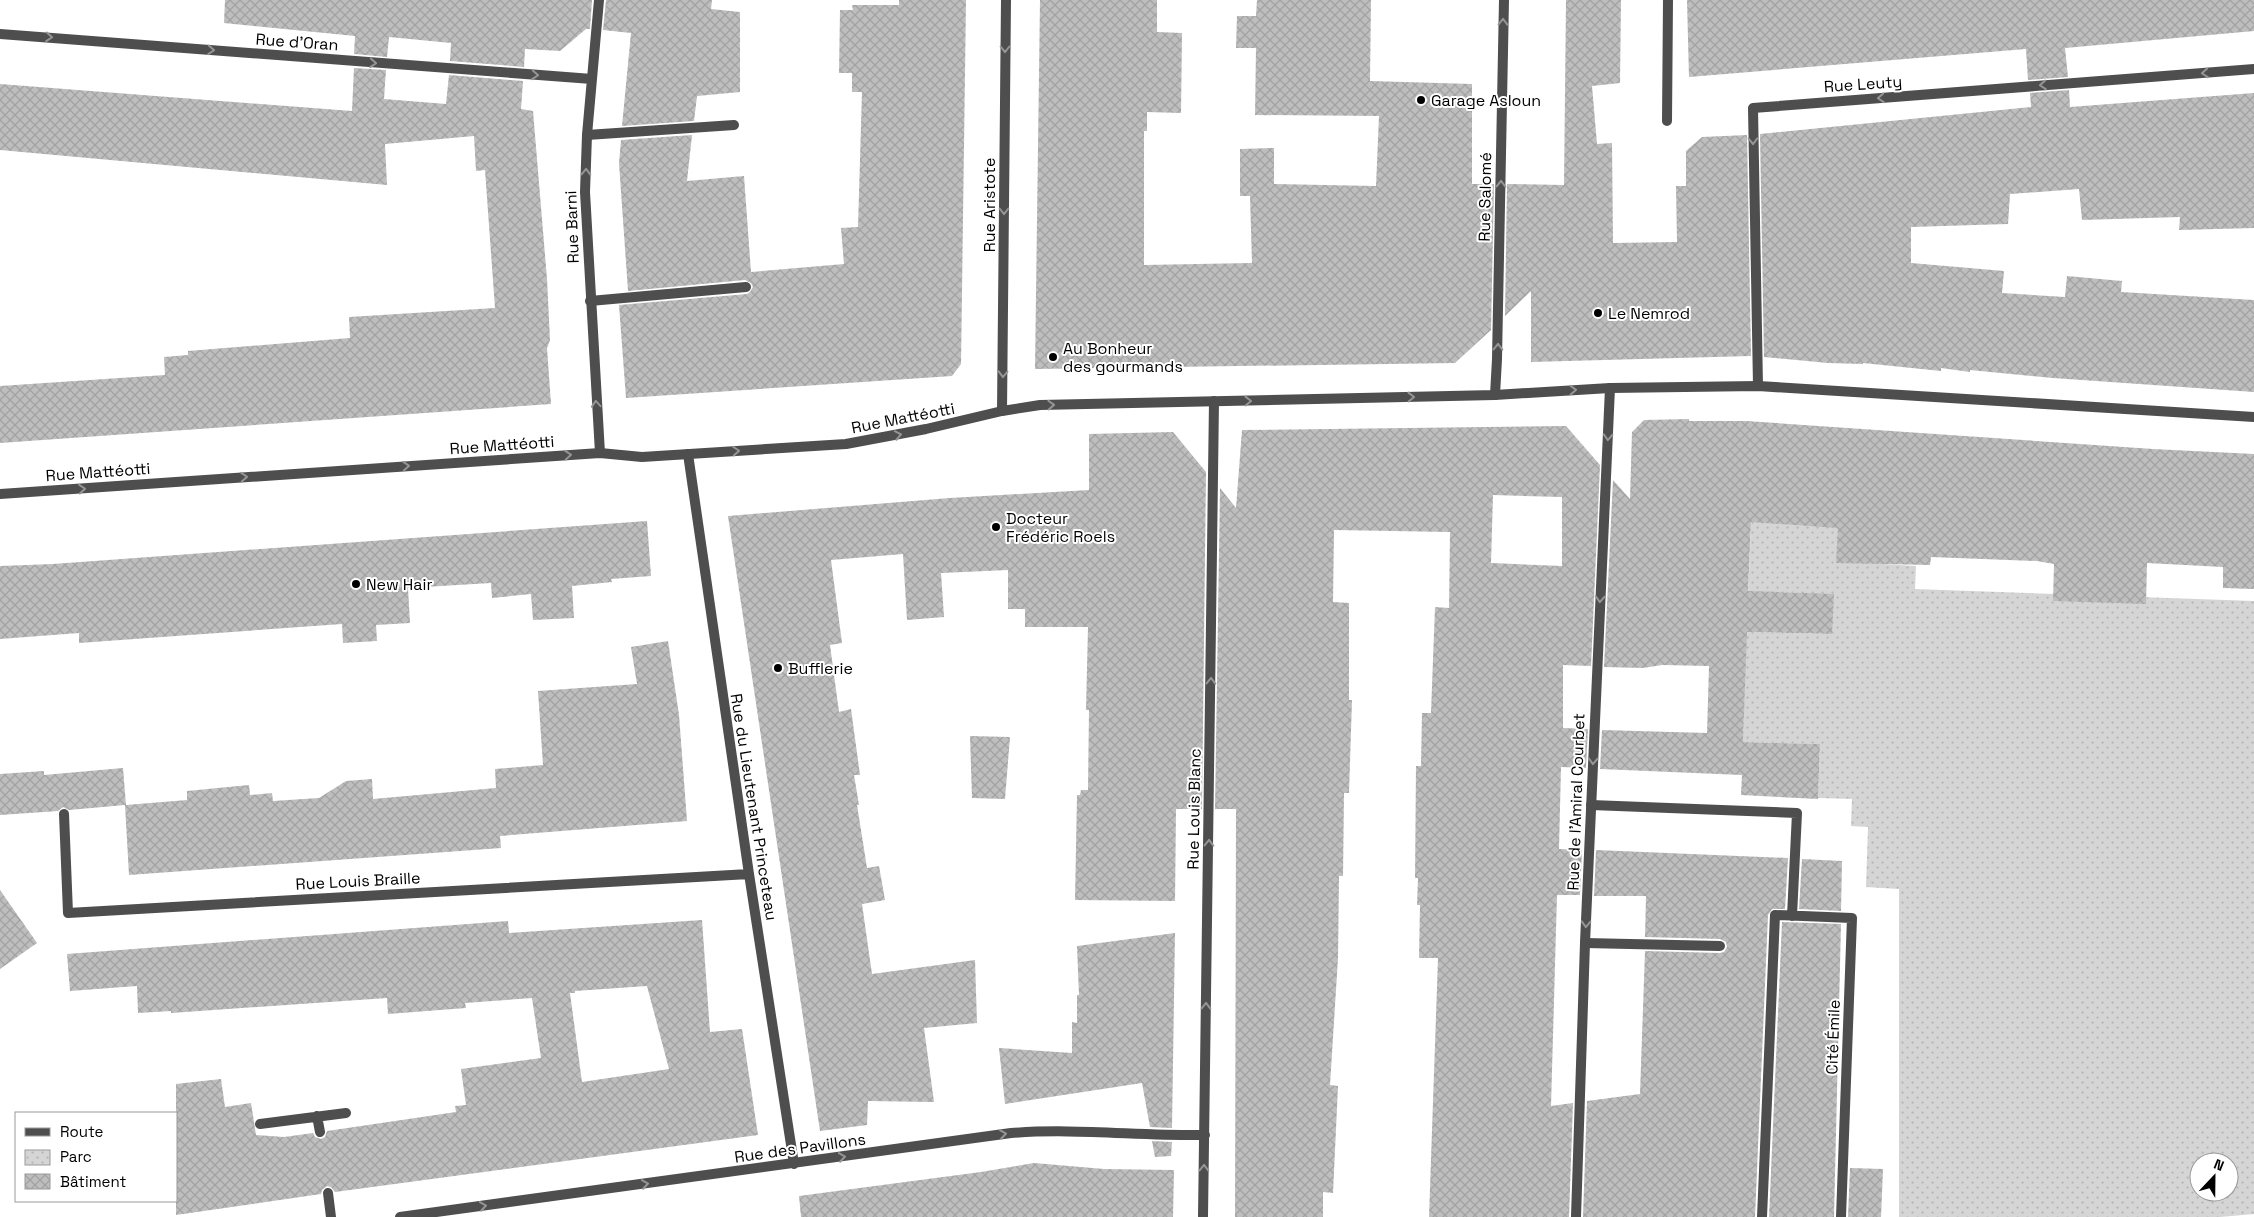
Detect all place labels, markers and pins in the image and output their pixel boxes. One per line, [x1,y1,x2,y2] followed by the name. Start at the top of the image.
[1431,90,1541,111] place label: Garage Asloun
[1415,94,1427,106] marker: Garage Asloun
[1608,303,1690,324] place label: Le Nemrod
[1592,307,1604,319] marker: Le Nemrod
[1063,338,1183,377] place label: Au Bonheur des gourmands
[1047,351,1059,363] marker: Au Bonheur des gourmands
[1006,508,1115,547] place label: Docteur Frédéric Roels
[990,521,1002,533] marker: Docteur Frédéric Roels
[366,574,433,595] place label: New Hair
[350,578,362,590] marker: New Hair
[788,658,853,679] place label: Bufflerie
[772,662,784,674] marker: Bufflerie

